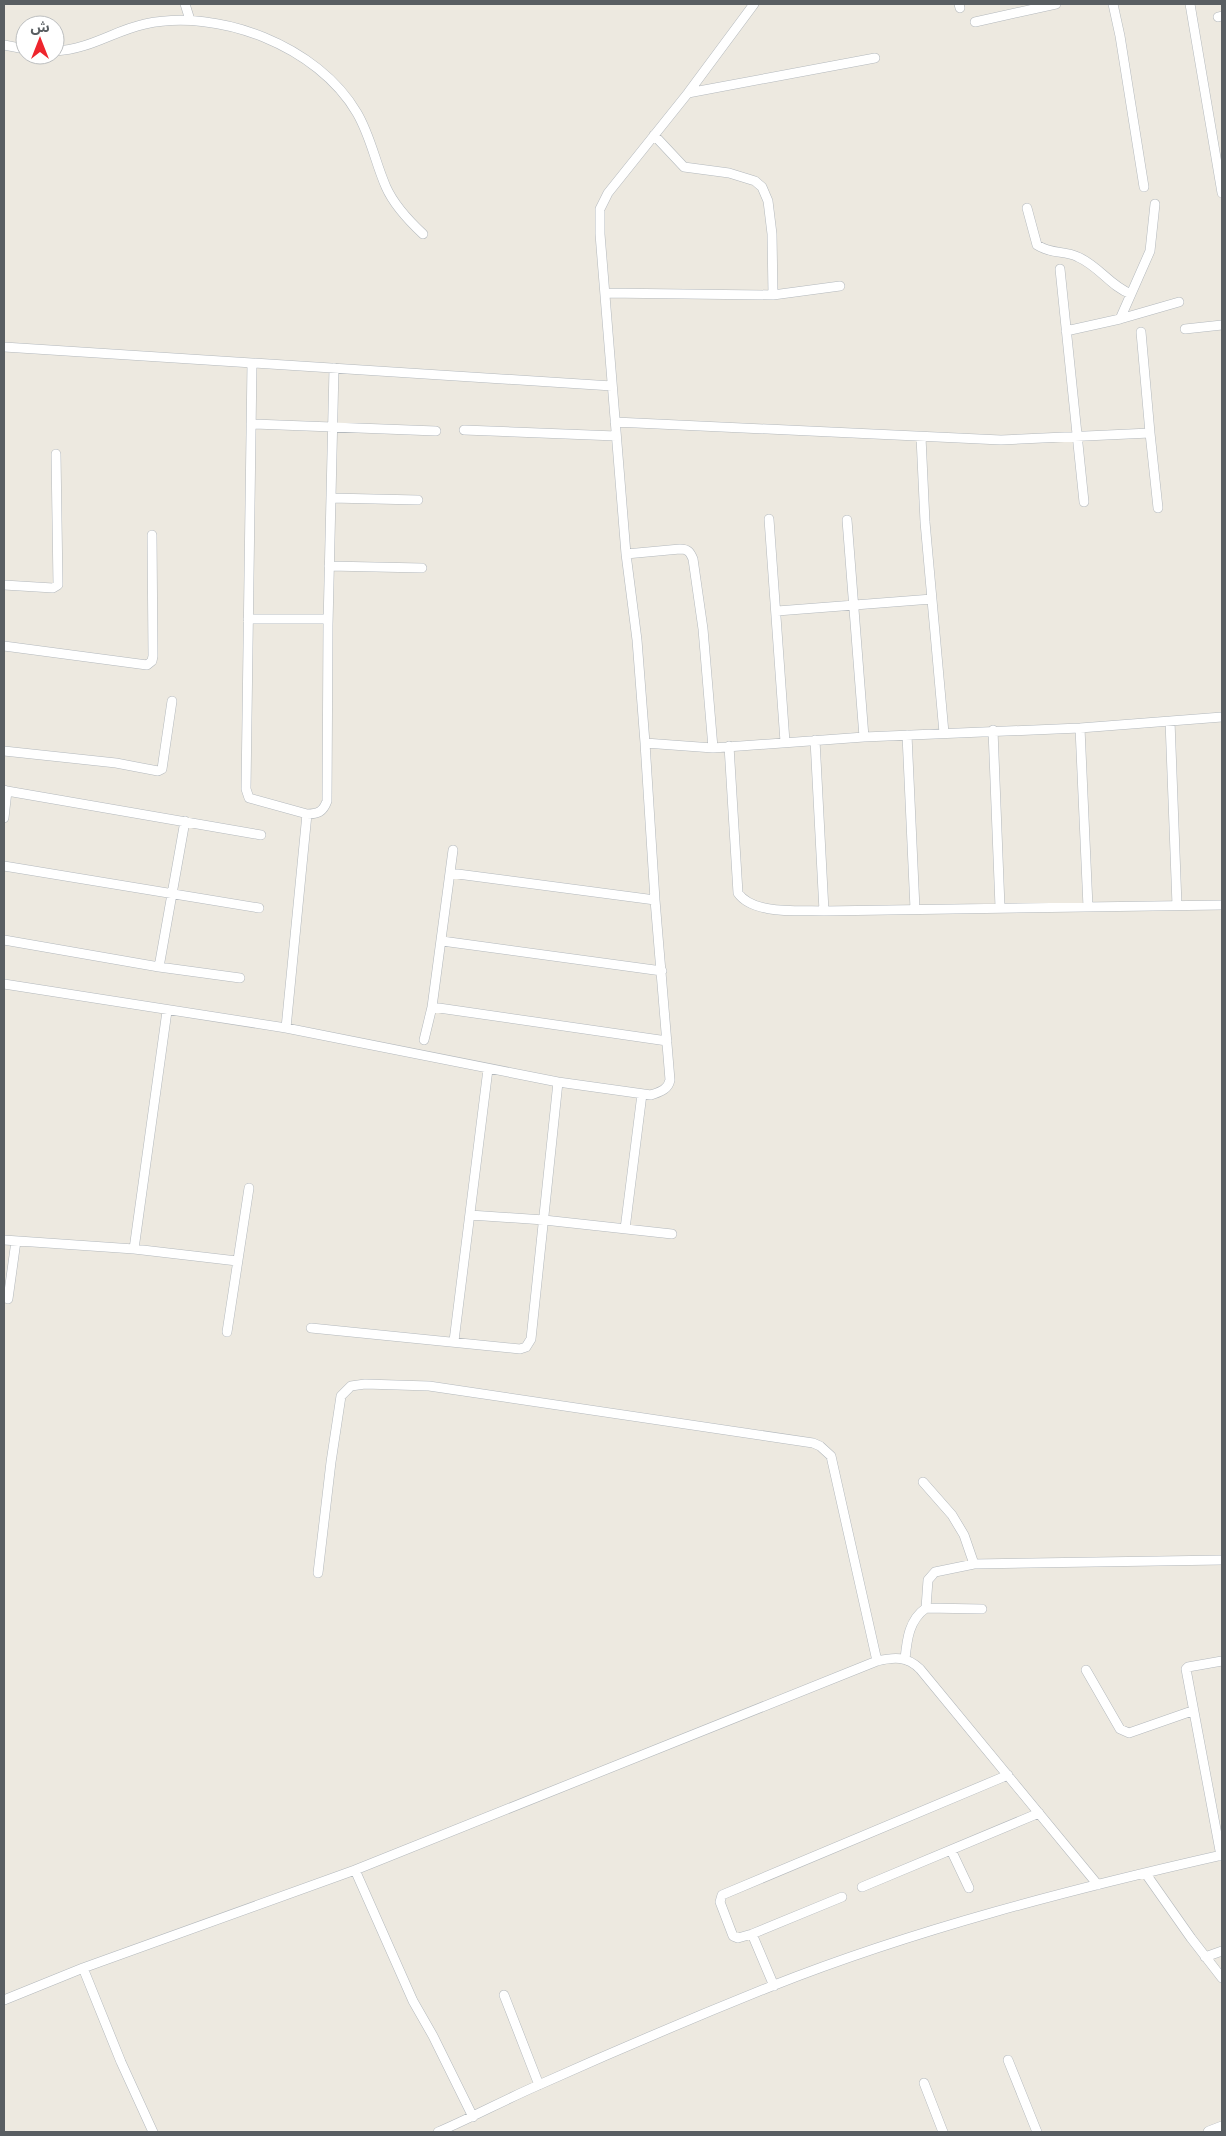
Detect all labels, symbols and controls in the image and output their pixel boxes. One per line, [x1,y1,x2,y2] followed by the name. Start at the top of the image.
[15,15,65,65] north arrow
[30,19,50,35] text: ش

